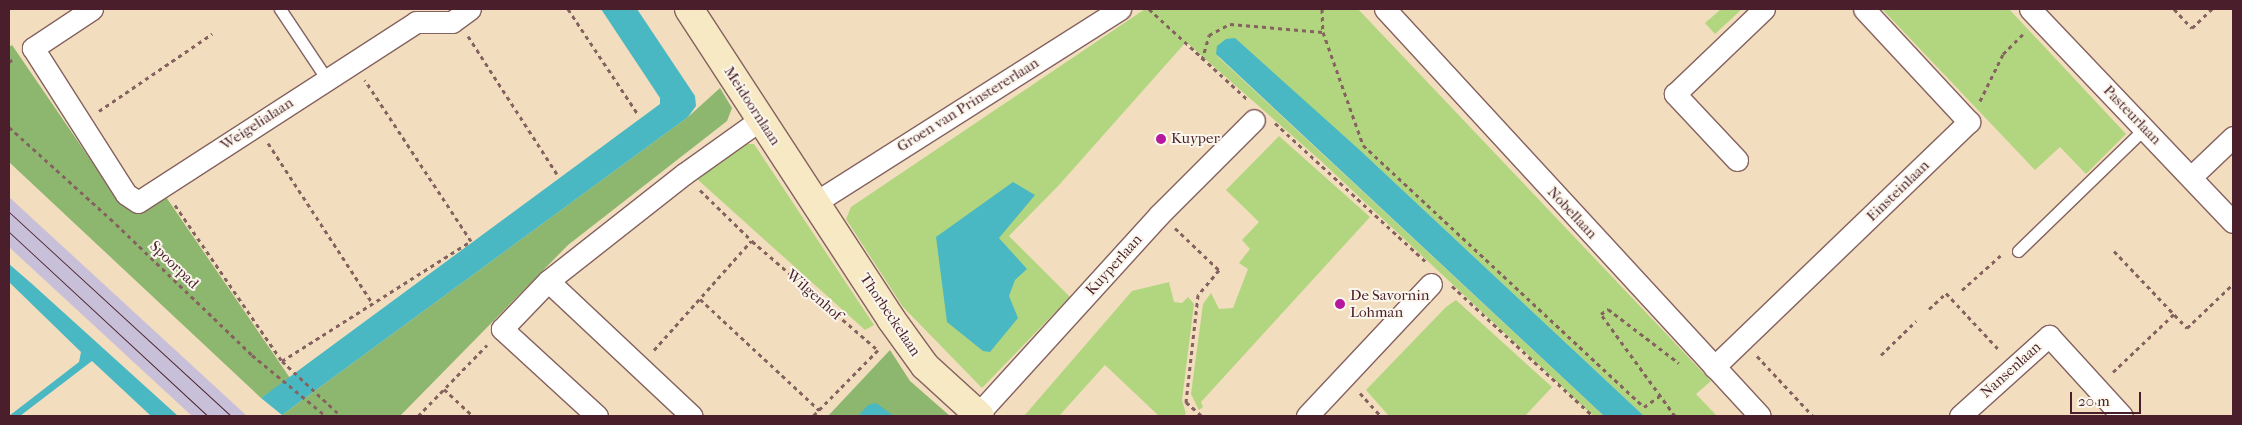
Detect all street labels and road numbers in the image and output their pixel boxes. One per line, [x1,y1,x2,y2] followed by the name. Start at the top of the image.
[894,54,1042,156] street label: Groen van Prinstererlaan
[720,63,784,149] street label: Meidoornlaan
[2099,82,2165,148] street label: Pasteurlaan
[217,94,297,154] street label: Weigelialaan
[1863,157,1933,225] street label: Einsteinlaan
[1543,183,1601,243] street label: Nobellaan
[1082,231,1146,299] street label: Kuyperlaan
[146,237,202,293] street label: Spoorpad
[782,266,846,324] street label: Wilgenhof
[856,270,924,360] street label: Thorbeckelaan
[1977,338,2045,402] street label: Nansenlaan

